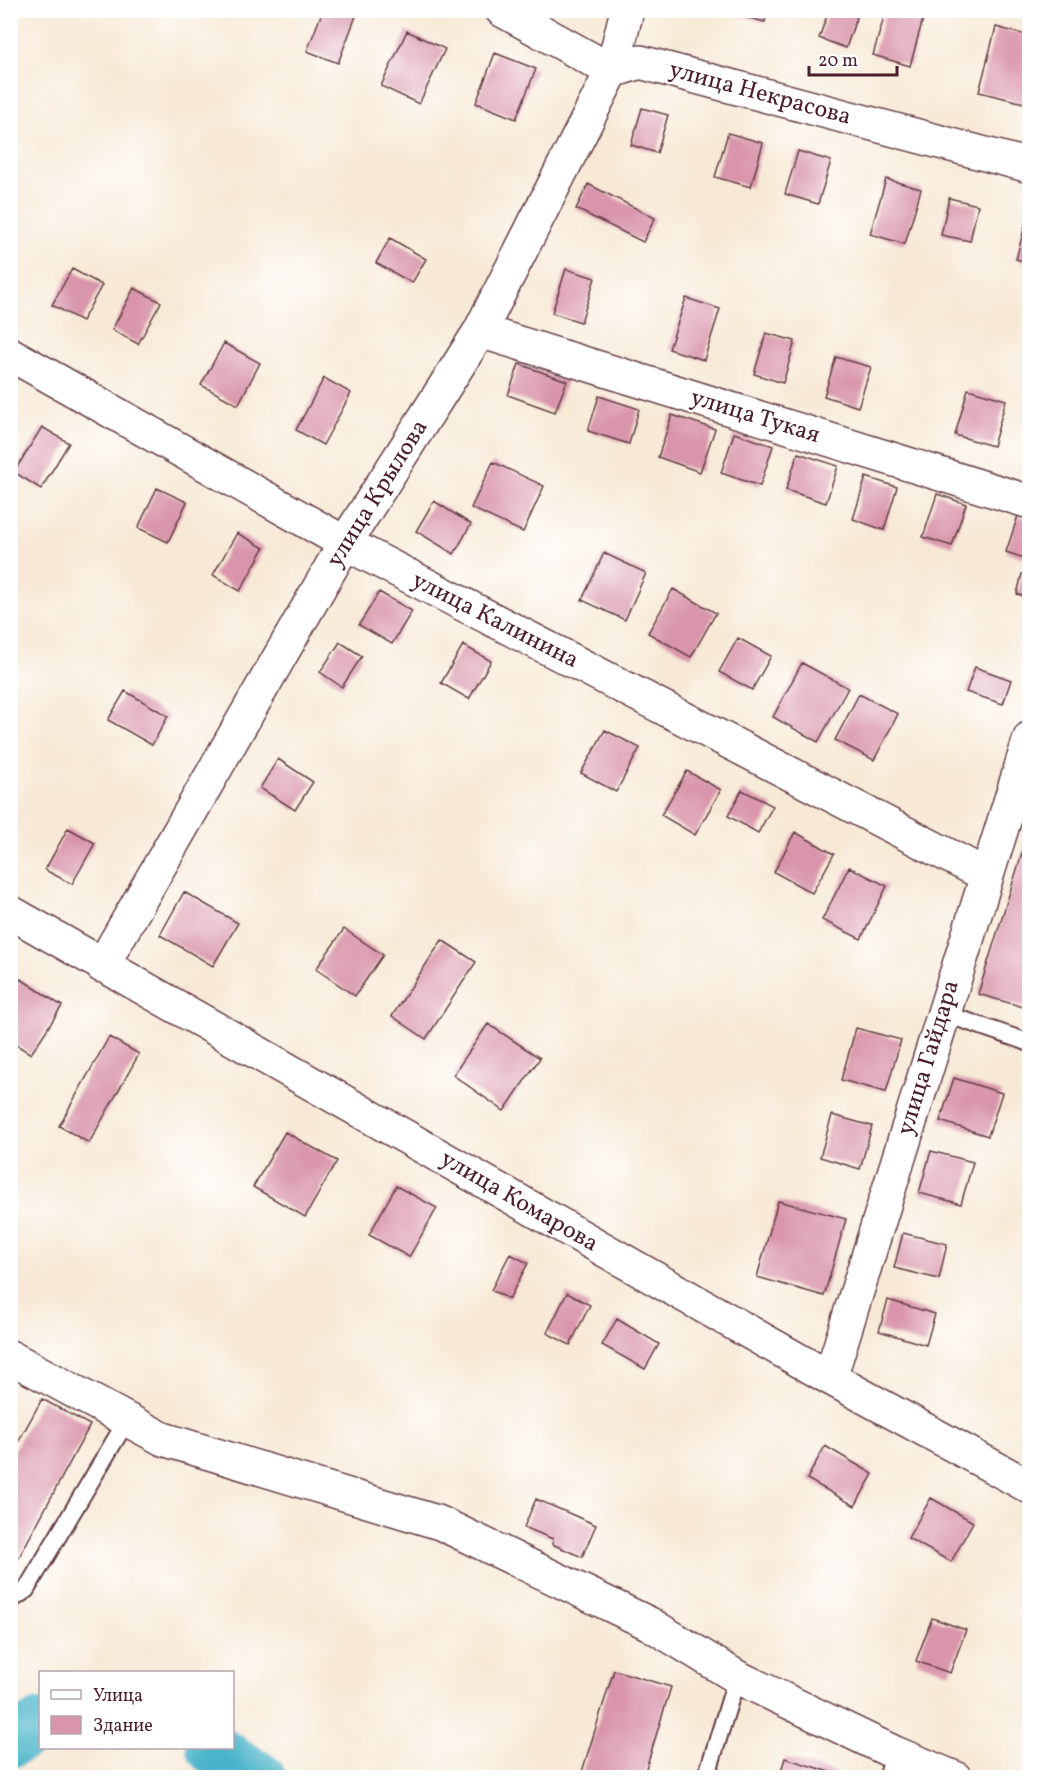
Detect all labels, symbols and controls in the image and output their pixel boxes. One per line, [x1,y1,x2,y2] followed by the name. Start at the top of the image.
[809,39,898,77] scale bar
[818,49,858,74] text: 20 m
[665,53,855,135] street label: улица Некрасова
[686,381,824,453] street label: улица Тукая
[319,414,437,574] street label: улица Крылова
[406,564,584,678] street label: улица Калинина
[889,976,969,1140] street label: улица Гайдара
[434,1143,604,1261] street label: улица Комарова
[39,1671,234,1749] legend
[93,1684,143,1709] text: Улица
[93,1714,153,1739] text: Здание

